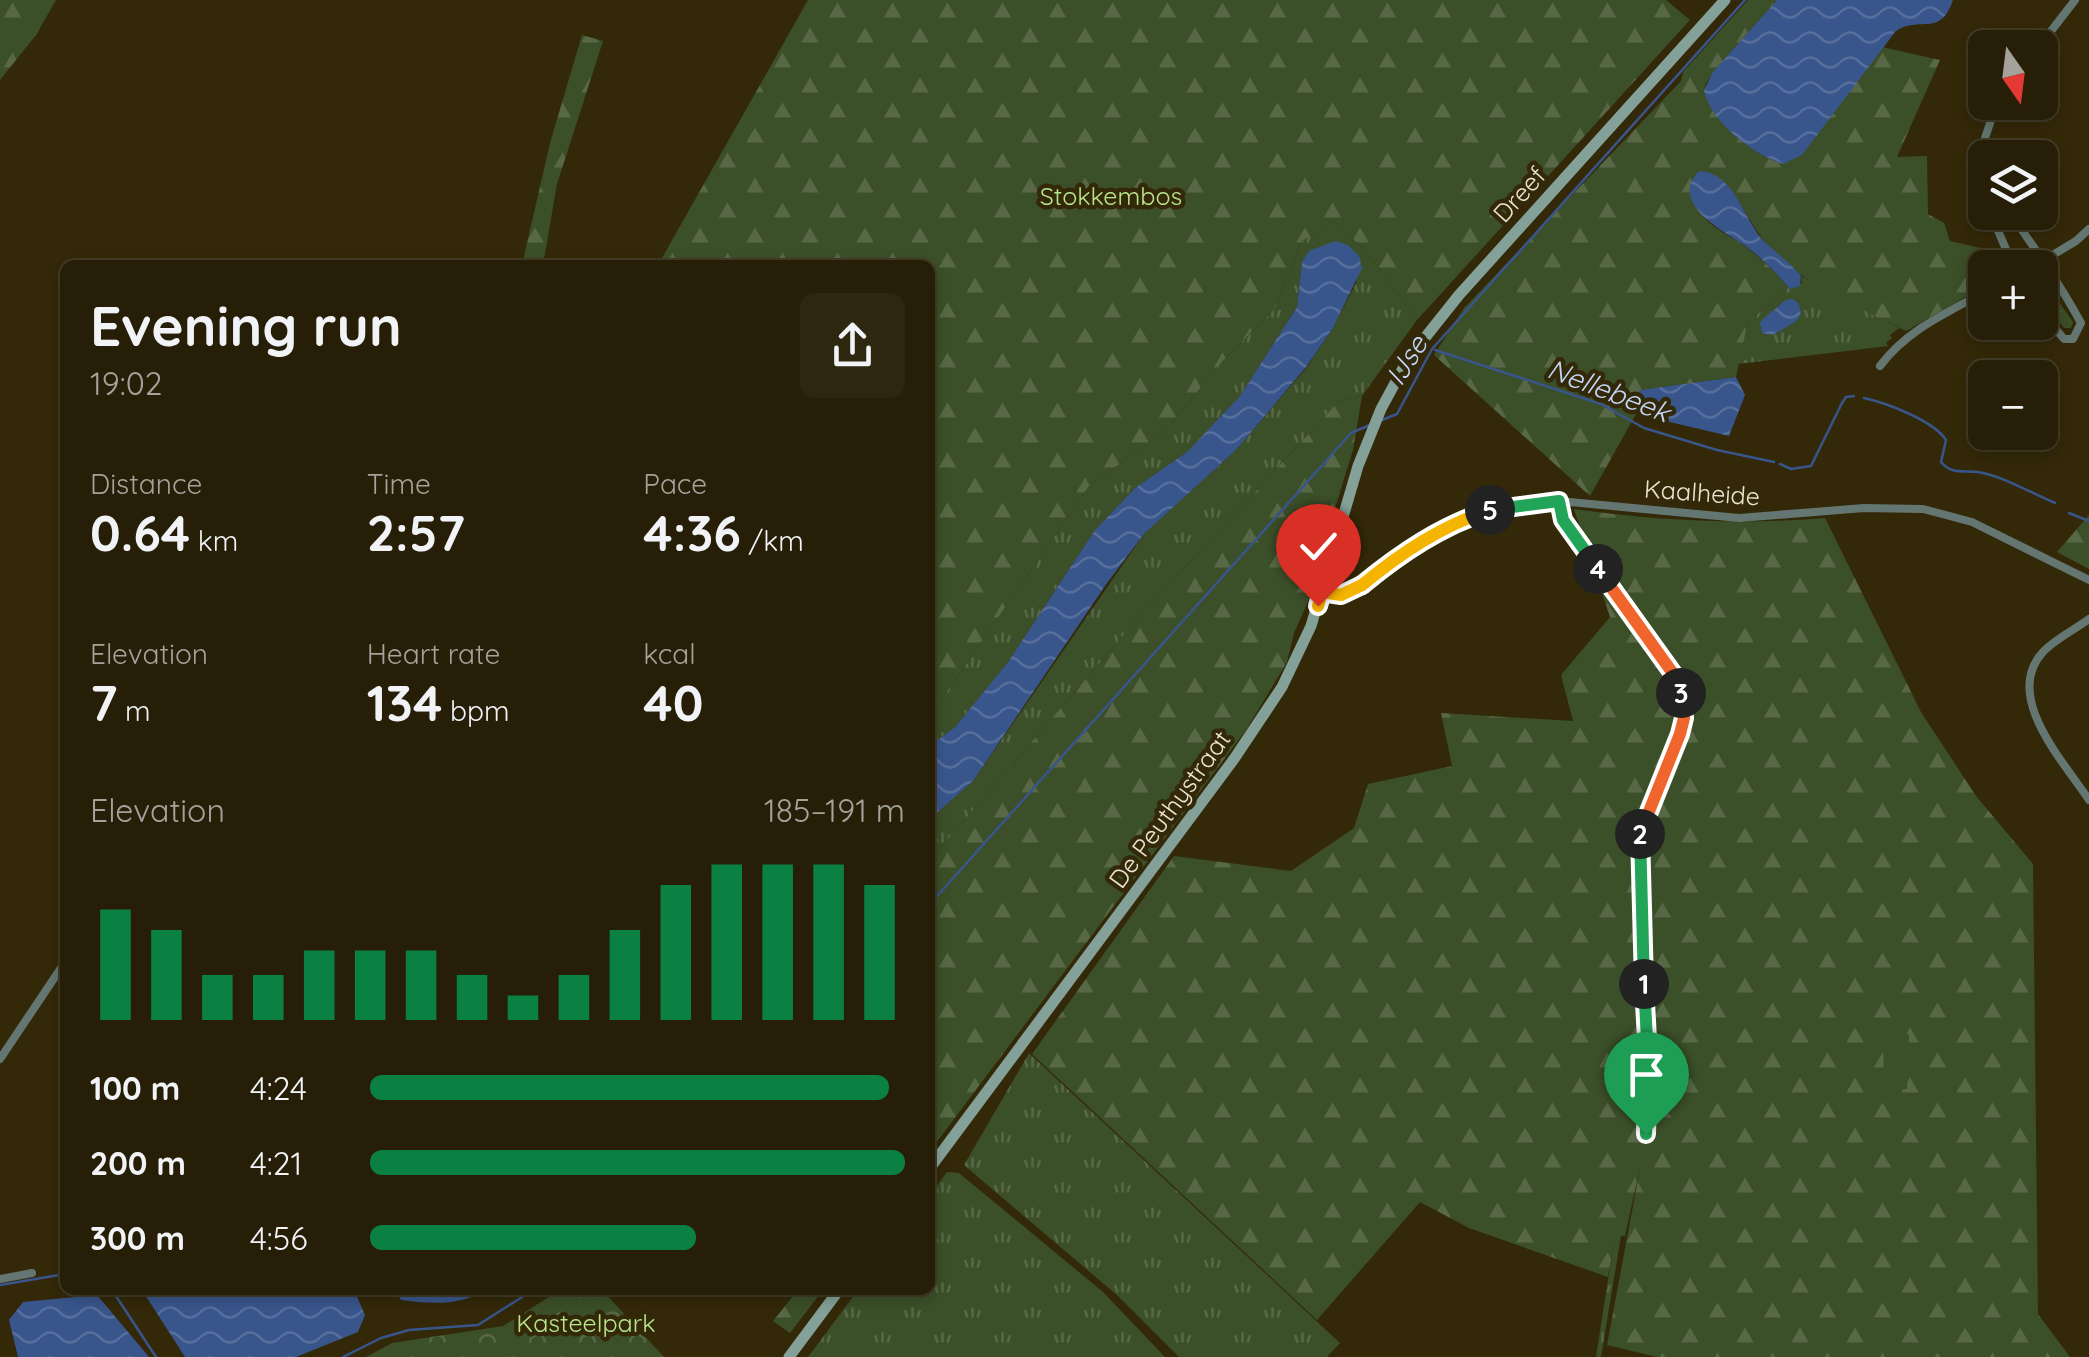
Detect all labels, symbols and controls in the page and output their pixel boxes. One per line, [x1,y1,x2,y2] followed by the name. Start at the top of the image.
[1968,30,2058,120] north arrow
[1968,30,2058,450] map controls
[1968,140,2058,230] button: layers
[1486,160,1552,228] street label: Dreef
[1040,180,1182,211] park label: Stokkembos
[1968,250,2058,340] button: +
[90,291,402,360] text: Evening run
[800,293,905,398] button: share
[1377,328,1435,391] water label: IJse
[1543,351,1678,430] water label: Nellebeek
[1968,360,2058,450] button: −
[90,363,162,403] text: 19:02
[90,466,202,501] text: Distance
[367,466,431,501] text: Time
[643,466,707,501] text: Pace
[1643,472,1761,512] street label: Kaalheide
[1465,485,1515,535] pin: 5
[1482,492,1498,527] text: 5
[90,501,190,564] text: 0.64
[367,501,465,564] text: 2:57
[643,501,741,564] text: 4:36
[1276,504,1361,607] pin
[1291,519,1346,574] icon: check
[190,523,238,558] text: km
[741,523,804,558] text: /km
[1573,544,1623,594] pin: 4
[1590,551,1606,586] text: 4
[90,636,208,671] text: Elevation
[367,636,500,671] text: Heart rate
[643,636,696,671] text: kcal
[1656,668,1706,718] pin: 3
[90,671,117,734] text: 7
[367,671,442,734] text: 134
[643,671,703,734] text: 40
[1673,675,1689,710] text: 3
[117,693,151,728] text: m
[442,693,509,728] text: bpm
[1101,724,1237,894] street label: De Peuthystraat
[90,790,225,830] text: Elevation
[764,790,905,830] text: 185–191 m
[1615,809,1665,859] pin: 2
[1632,816,1648,851] text: 2
[1619,959,1669,1009] pin: 1
[1639,966,1649,1001] text: 1
[1604,1032,1689,1135] pin
[1619,1047,1674,1102] icon: arrive
[90,1068,180,1108] text: 100 m
[250,1068,307,1108] text: 4:24
[90,1143,186,1183] text: 200 m
[250,1143,302,1183] text: 4:21
[90,1218,185,1258] text: 300 m
[250,1218,308,1258] text: 4:56
[516,1307,656,1338] park label: Kasteelpark

